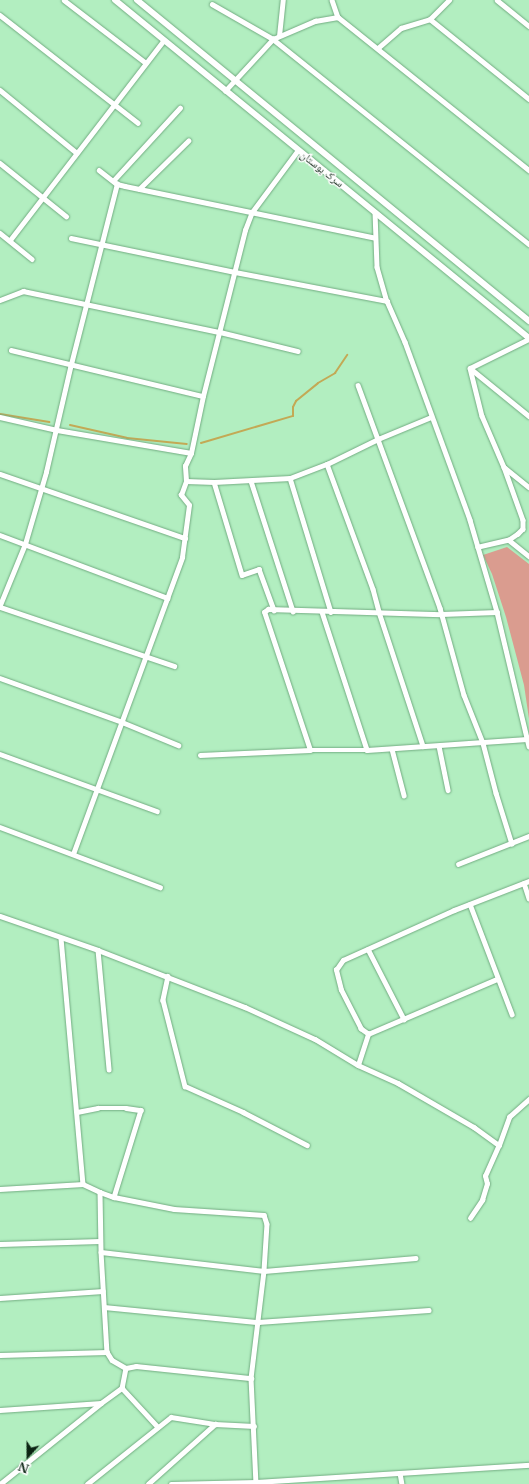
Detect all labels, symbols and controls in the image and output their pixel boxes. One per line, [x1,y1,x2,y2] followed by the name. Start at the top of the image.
[298,148,346,190] street label: سرک بوستان
[8,1436,48,1476] north arrow
[16,1459,31,1476] text: N

